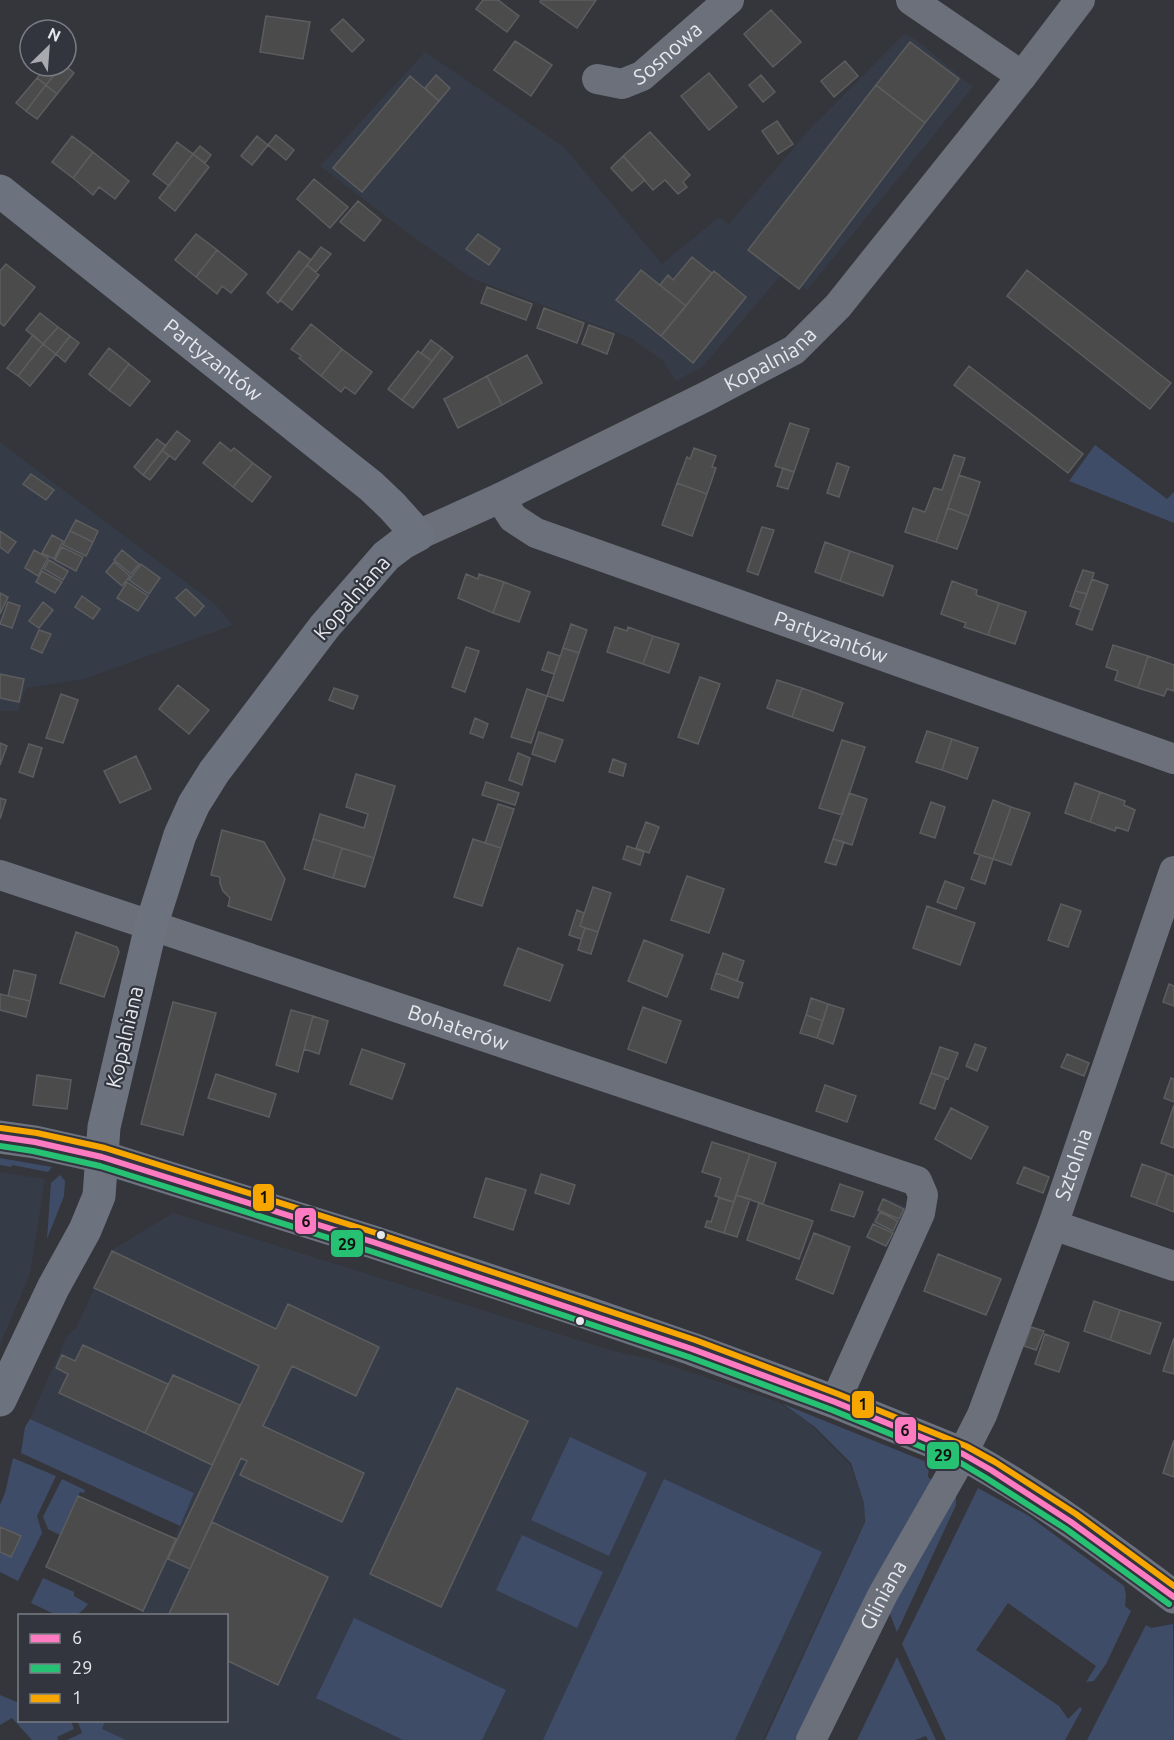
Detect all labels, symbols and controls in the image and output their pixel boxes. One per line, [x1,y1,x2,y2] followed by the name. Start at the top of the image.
[630,16,706,89] street label: Sosnowa
[18,18,78,78] north arrow
[45,24,64,45] text: N
[160,313,267,406] street label: Partyzantów
[720,322,821,396] street label: Kopalniana
[308,550,394,644] street label: Kopalniana
[771,605,891,668] street label: Partyzantów
[101,983,147,1090] street label: Kopalniana
[405,999,512,1055] street label: Bohaterów
[1049,1125,1096,1204] street label: Sztolnia
[252,1183,275,1212] line badge: 1
[259,1188,269,1206] text: 1
[294,1207,317,1235] line badge: 6
[301,1212,311,1230] text: 6
[330,1229,364,1258] line badge: 29
[375,1229,387,1241] unlabelled marker
[338,1235,356,1253] text: 29
[574,1315,586,1327] unlabelled marker
[851,1390,875,1419] line badge: 1
[858,1395,868,1413] text: 1
[894,1416,917,1445] line badge: 6
[900,1421,910,1439] text: 6
[926,1441,960,1470] line badge: 29
[934,1446,952,1464] text: 29
[854,1556,911,1633] street label: Gliniana
[18,1614,228,1722] legend
[72,1627,82,1647] text: 6
[72,1657,92,1677] text: 29
[72,1687,82,1707] text: 1

